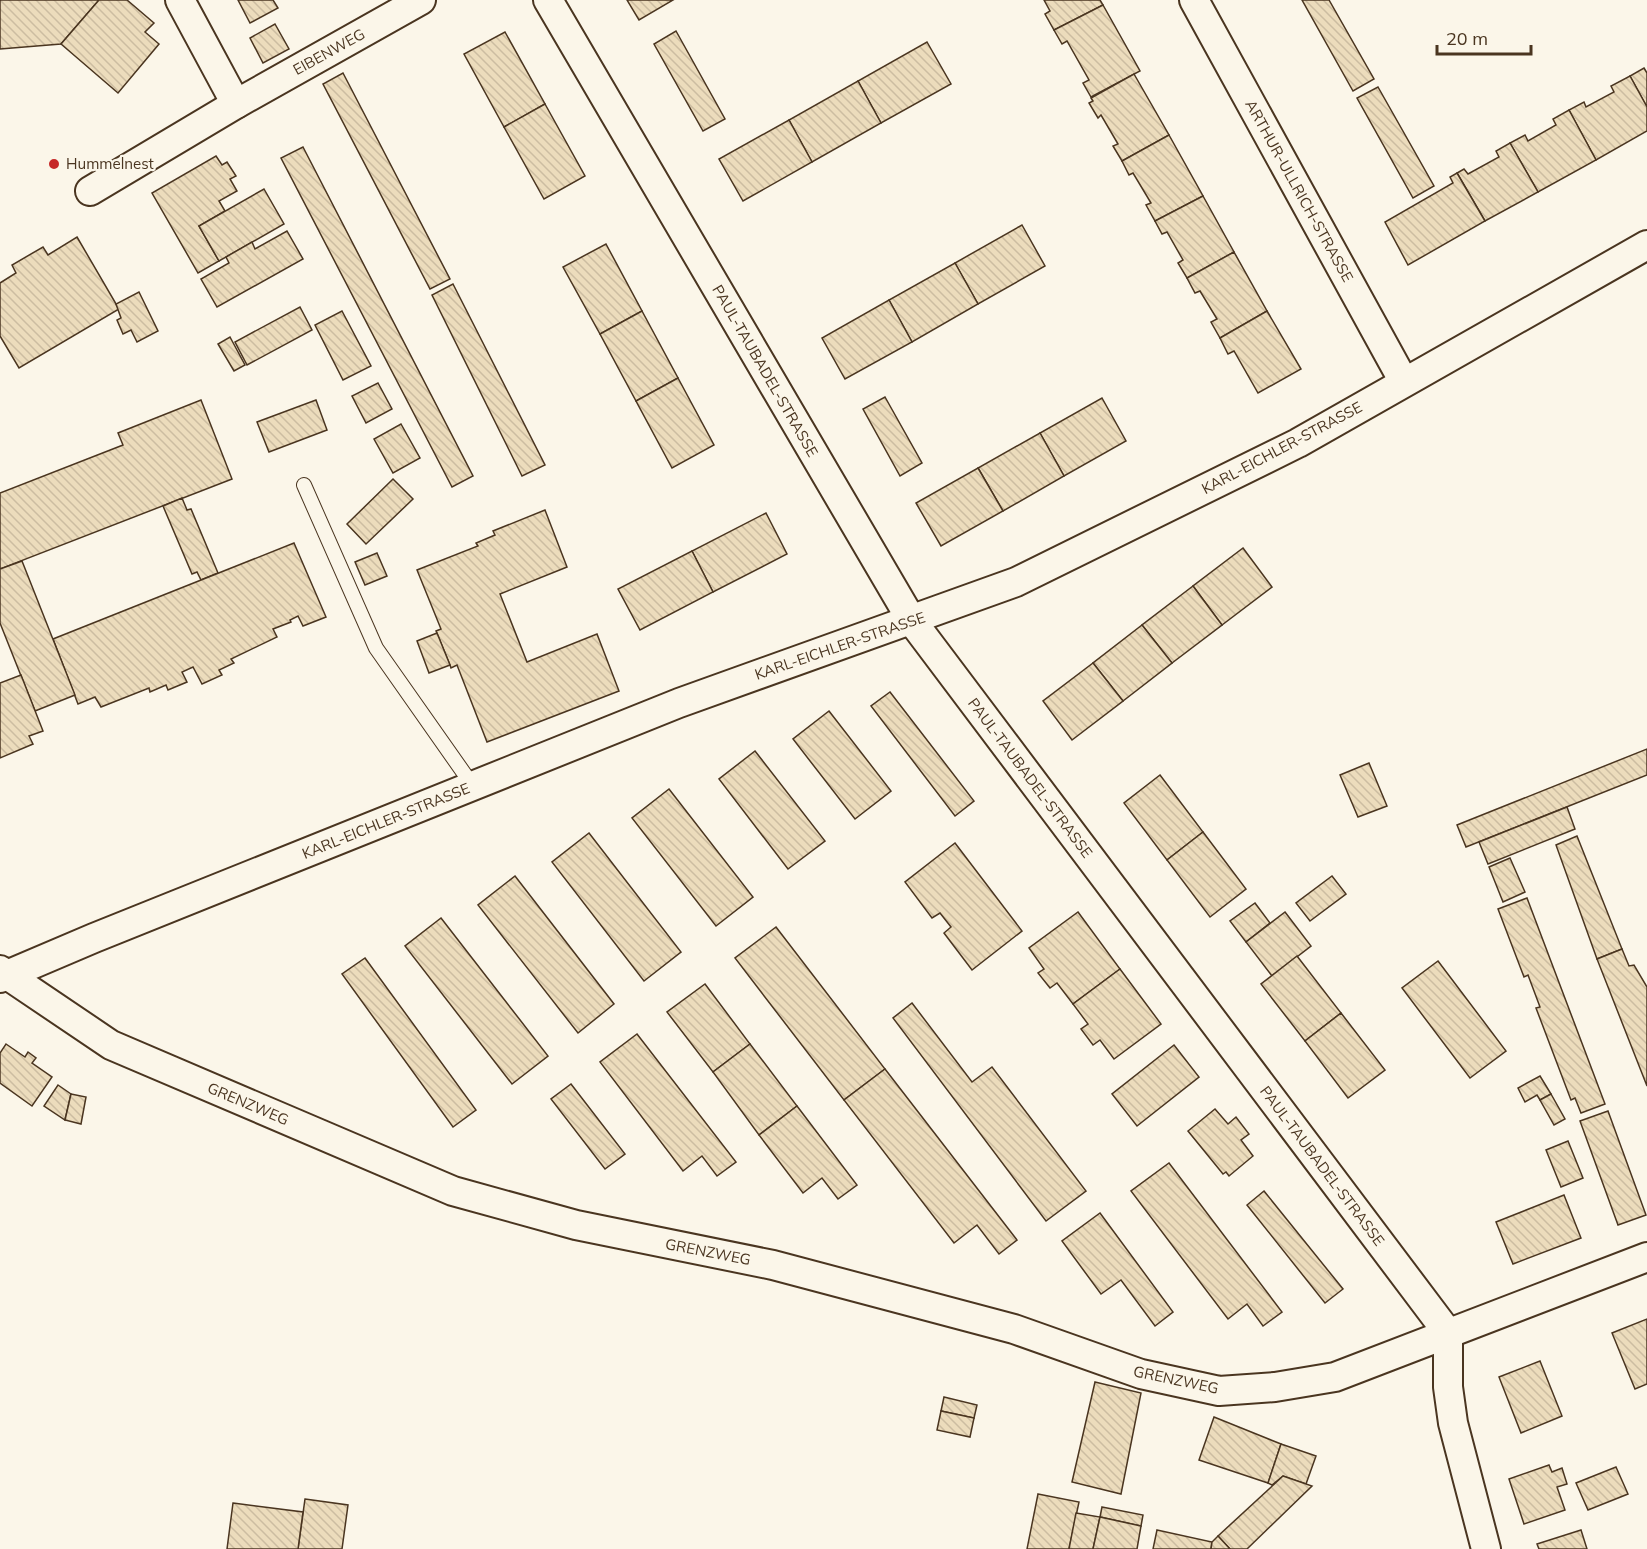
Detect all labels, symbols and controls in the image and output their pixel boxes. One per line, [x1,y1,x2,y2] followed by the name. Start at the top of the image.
[1437,18,1532,56] scale bar
[289,24,368,79] street label: EIBENWEG
[1446,27,1488,50] text: 20 m
[1241,96,1358,285] street label: ARTHUR-ULLRICH-STRASSE
[66,154,154,173] place label: Hummelnest
[47,157,61,171] marker: Hummelnest
[708,281,823,460] street label: PAUL-TAUBADEL-STRASSE
[1198,397,1365,498] street label: KARL-EICHLER-STRASSE
[752,607,928,684] street label: KARL-EICHLER-STRASSE
[964,694,1097,862] street label: PAUL-TAUBADEL-STRASSE
[299,778,473,863] street label: KARL-EICHLER-STRASSE
[205,1078,292,1129] street label: GRENZWEG
[1256,1082,1389,1250] street label: PAUL-TAUBADEL-STRASSE
[664,1234,752,1269] street label: GRENZWEG
[1132,1361,1220,1398] street label: GRENZWEG

